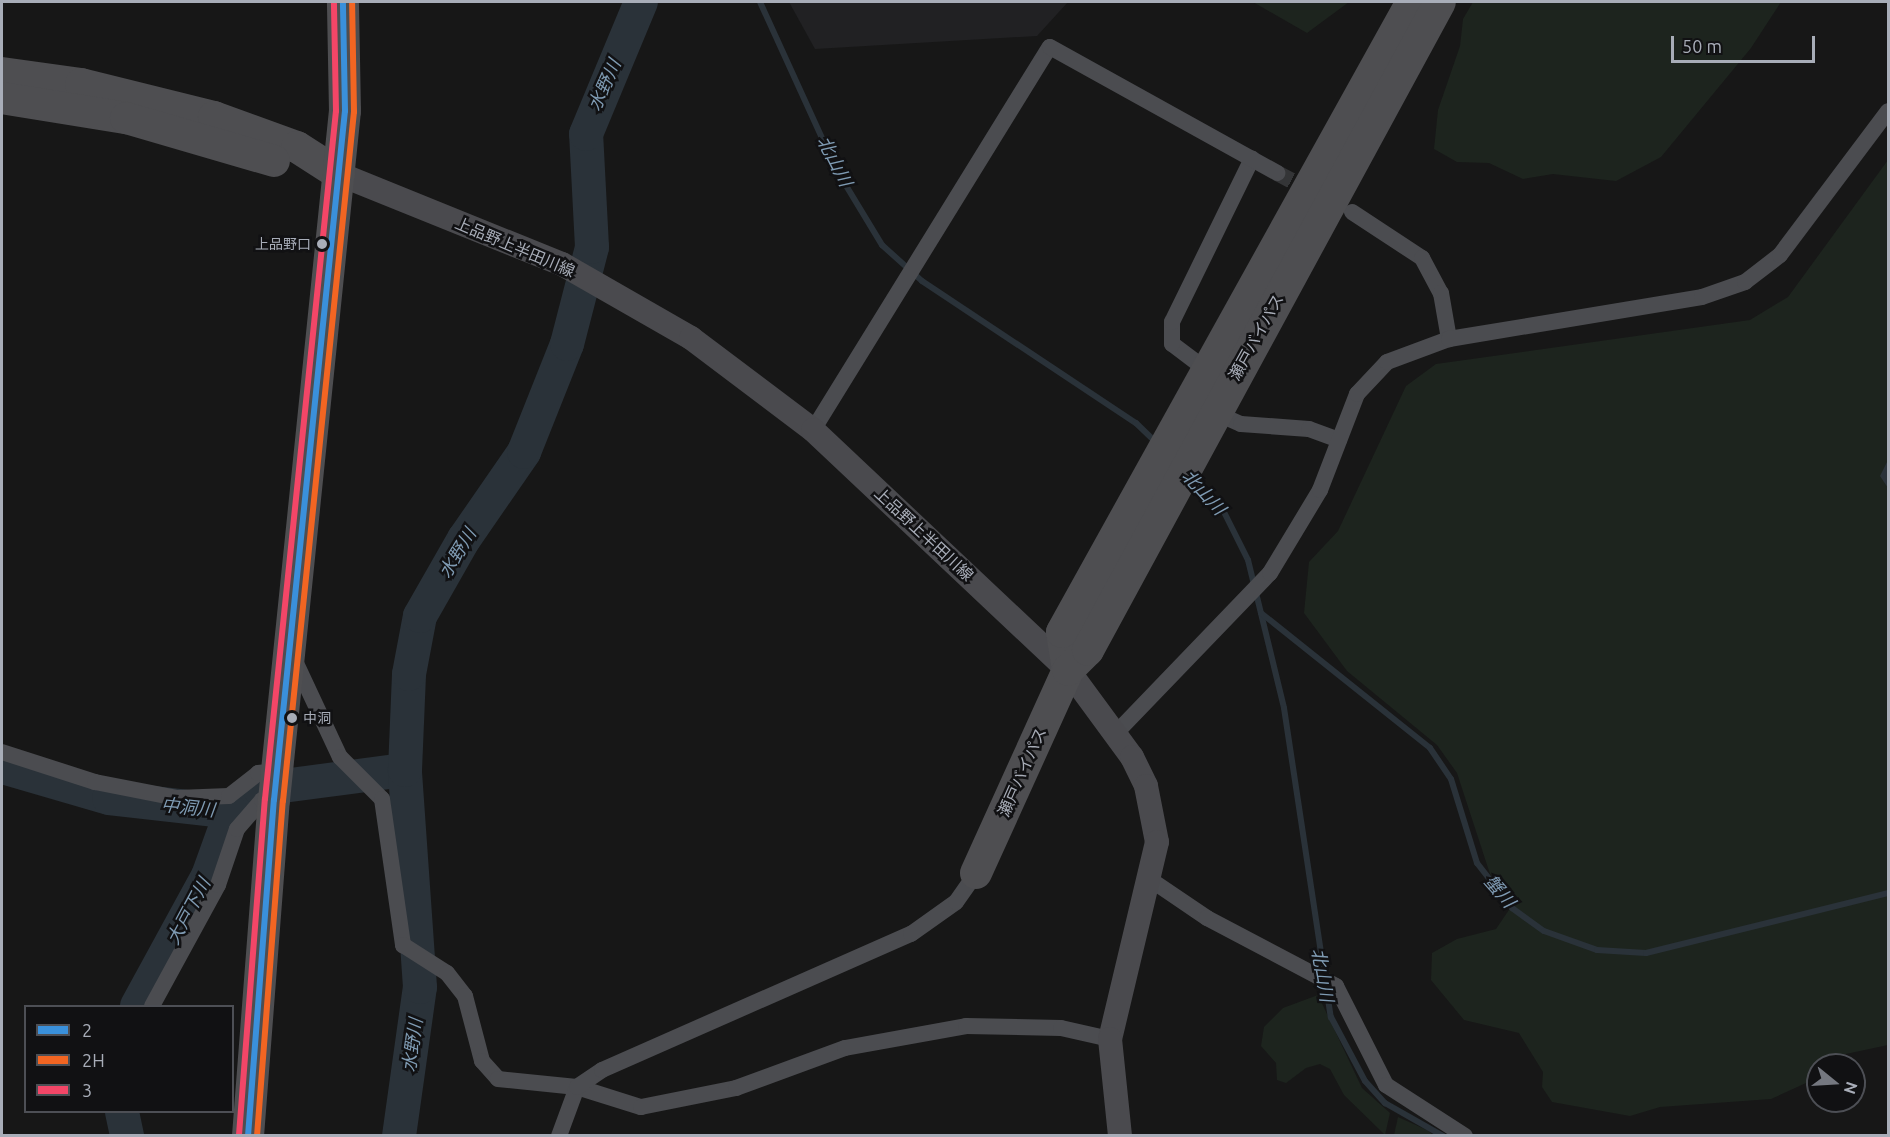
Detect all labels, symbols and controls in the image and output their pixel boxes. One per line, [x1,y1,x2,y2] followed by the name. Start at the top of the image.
[1674,24,1818,62] scale bar
[1682,36,1722,56] text: 50 m
[583,56,625,114] water label: 水野川
[813,132,857,190] water label: 北山川
[452,213,578,281] street label: 上品野上半田川線
[255,236,311,252] place label: 上品野口
[316,238,328,250] marker: 上品野口
[1224,290,1288,384] street label: 瀬戸バイパス
[1178,465,1230,519] water label: 北山川
[871,483,977,585] street label: 上品野上半田川線
[434,524,480,582] water label: 水野川
[303,710,331,726] place label: 中洞
[286,712,298,724] marker: 中洞
[994,724,1050,820] street label: 瀬戸バイパス
[160,793,216,821] water label: 中洞川
[1480,870,1520,912] water label: 蟹川
[162,874,214,948] water label: 大戸下川
[1308,947,1338,1003] water label: 北山川
[24,1005,234,1113] legend
[398,1017,426,1073] water label: 水野川
[82,1020,92,1040] text: 2
[82,1050,105,1070] text: 2H
[1806,1053,1866,1113] north arrow
[1841,1079,1862,1096] text: N
[82,1080,92,1100] text: 3

